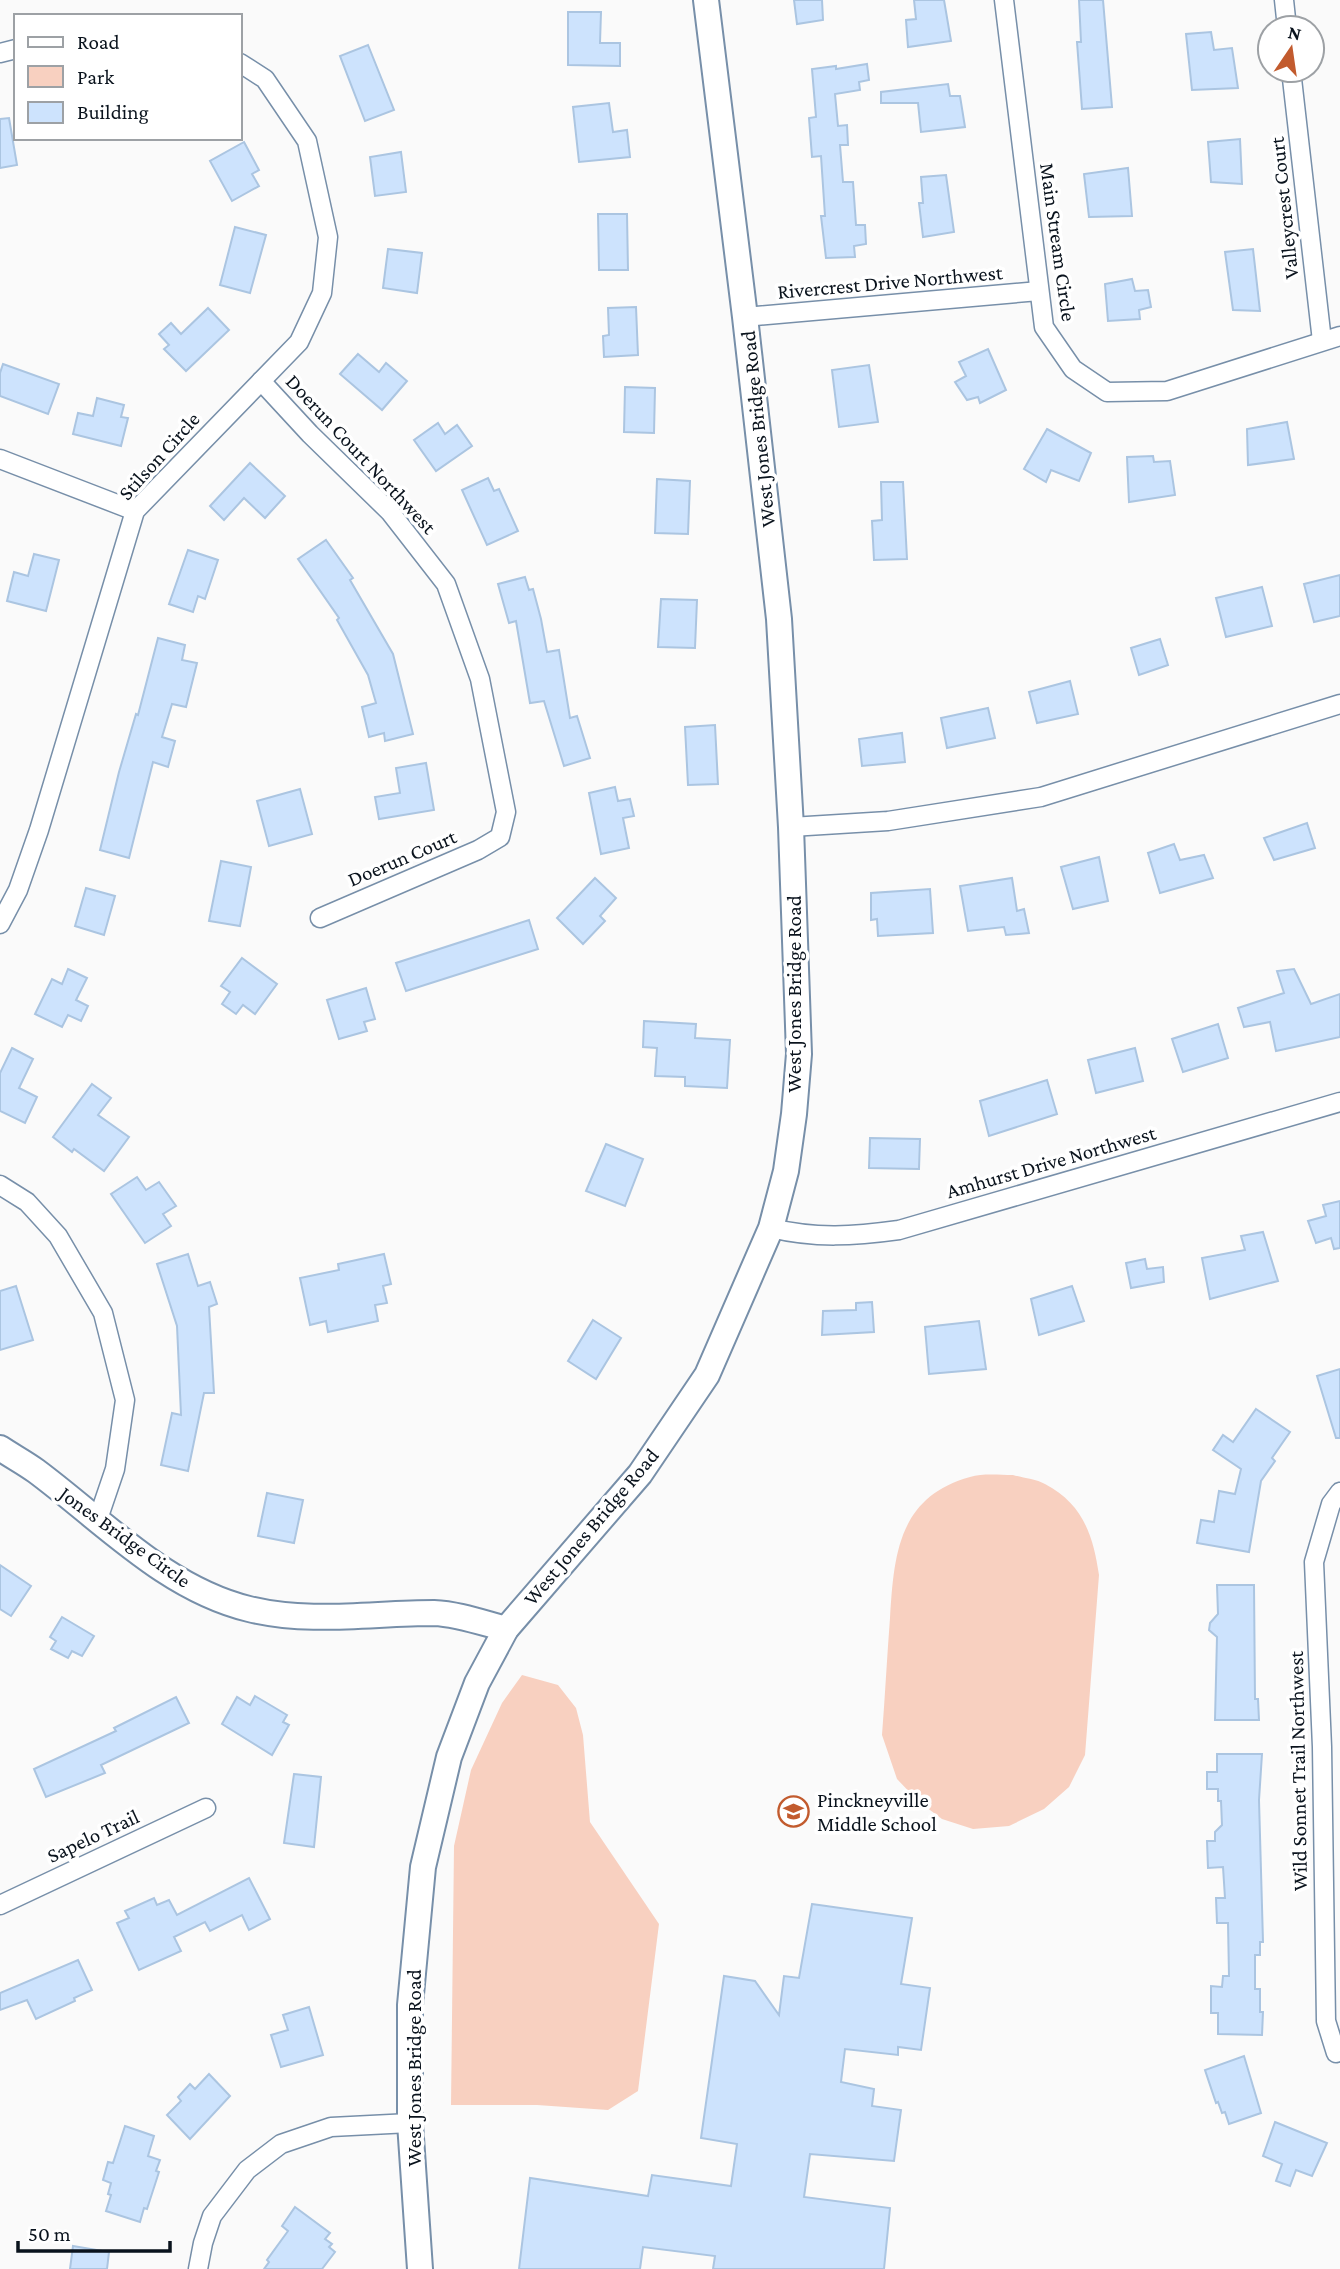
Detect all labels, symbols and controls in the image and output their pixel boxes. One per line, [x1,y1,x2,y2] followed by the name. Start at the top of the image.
[14,14,242,140] legend
[1256,14,1326,84] north arrow
[1286,21,1303,45] text: N
[77,30,120,54] text: Road
[77,65,114,89] text: Park
[77,100,149,124] text: Building
[1264,135,1303,280] street label: Valleycrest Court
[1035,161,1081,323] street label: Main Stream Circle
[776,260,1005,304] street label: Rivercrest Drive Northwest
[736,330,780,528] street label: West Jones Bridge Road
[281,369,442,539] street label: Doerun Court Northwest
[113,407,205,505] street label: Stilson Circle
[344,824,461,892] street label: Doerun Court
[782,895,806,1093] street label: West Jones Bridge Road
[944,1120,1159,1203] street label: Amhurst Drive Northwest
[518,1444,664,1610] street label: West Jones Bridge Road
[53,1480,195,1593] street label: Jones Bridge Circle
[1284,1650,1312,1891] street label: Wild Sonnet Trail Northwest
[817,1788,937,1836] place label: Pinckneyville Middle School
[777,1795,811,1829] school or university icon: Pinckneyville Middle School
[43,1804,143,1868] street label: Sapelo Trail
[402,1969,426,2167] street label: West Jones Bridge Road
[18,2210,170,2254] scale bar
[28,2222,71,2246] text: 50 m

